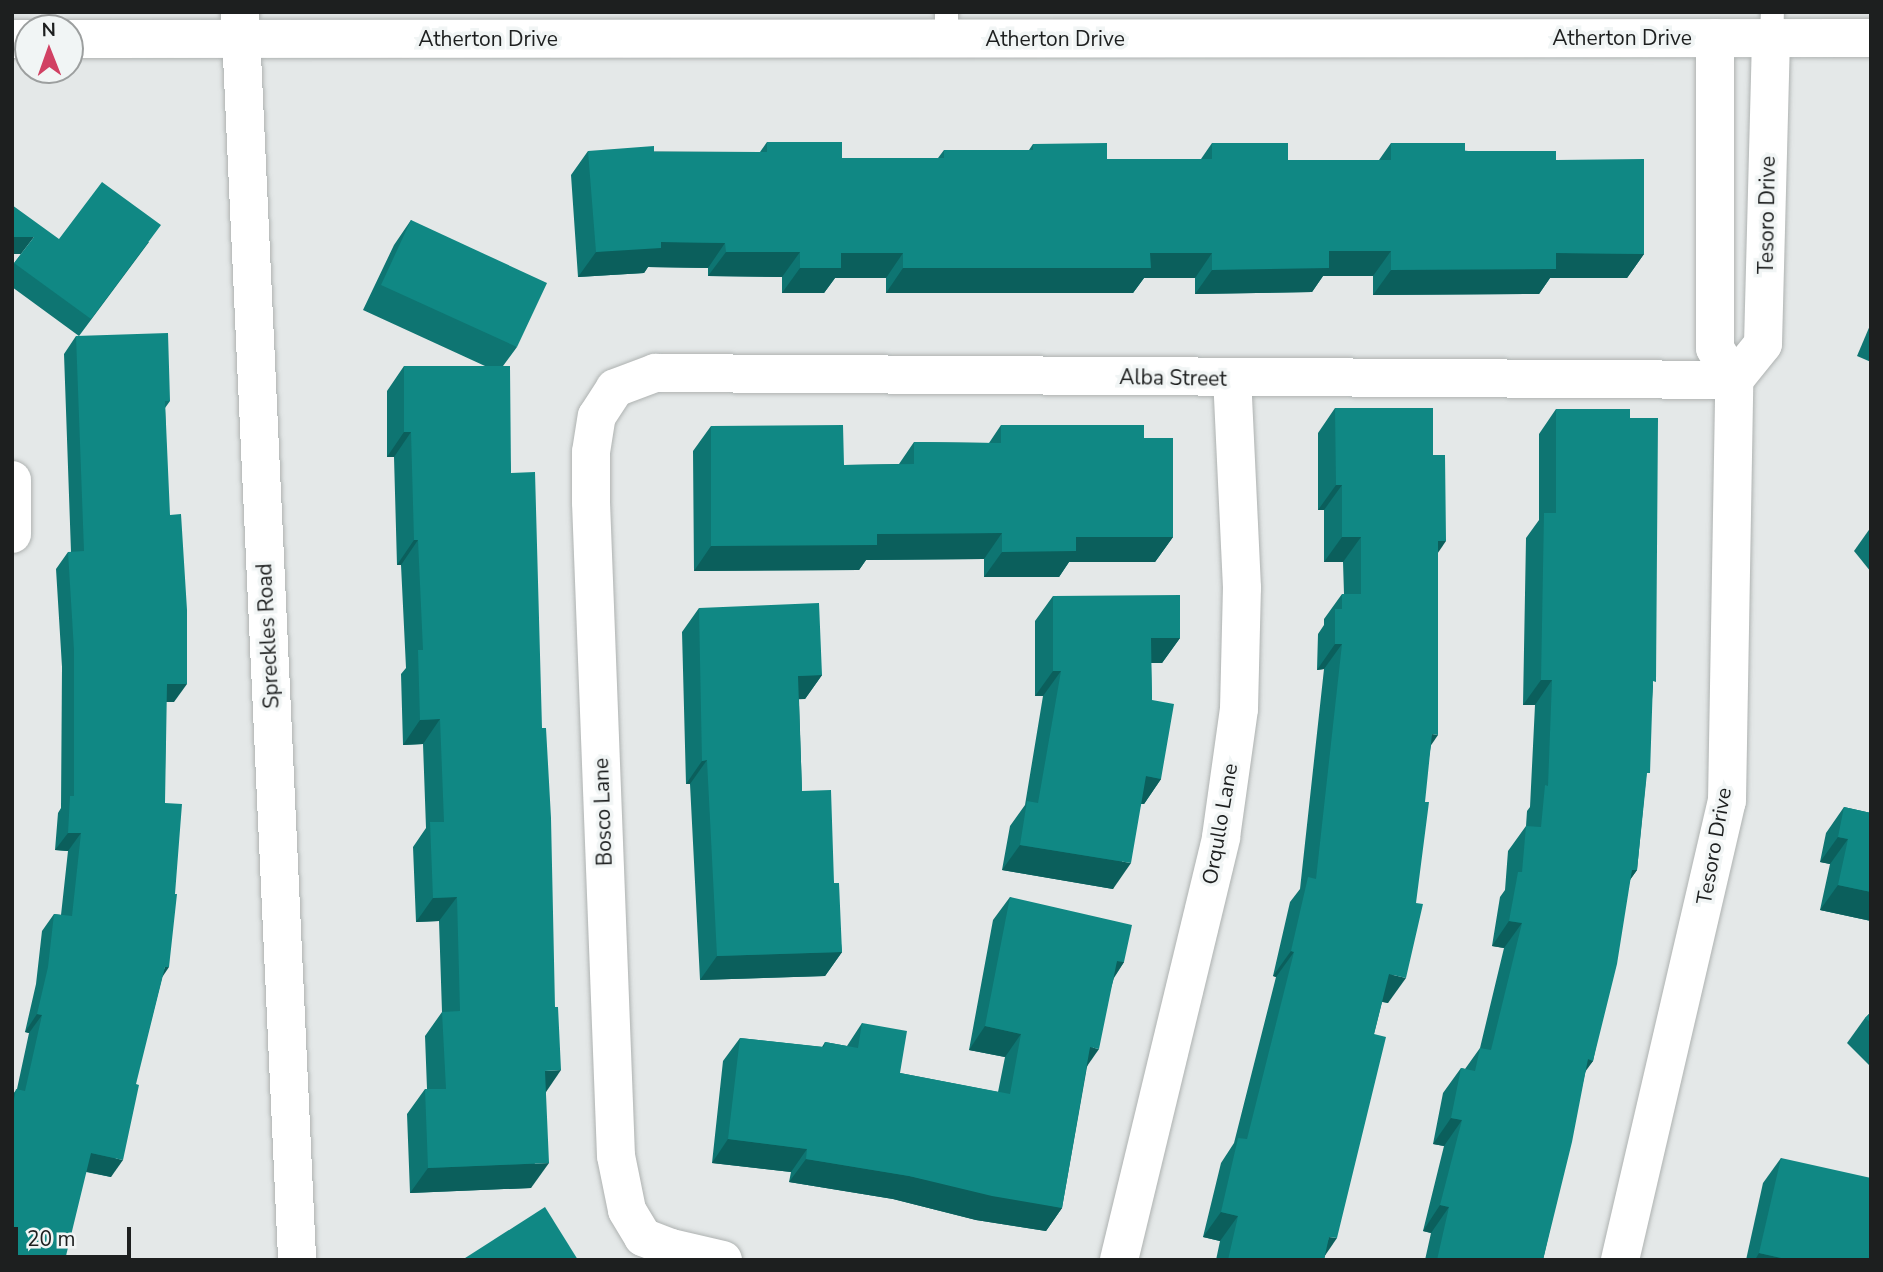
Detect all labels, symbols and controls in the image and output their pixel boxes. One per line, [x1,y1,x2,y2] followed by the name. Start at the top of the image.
[14,14,84,84] north arrow
[41,17,56,43] text: N
[1552,25,1692,51] street label: Atherton Drive
[418,26,558,52] street label: Atherton Drive
[985,26,1125,52] street label: Atherton Drive
[1753,156,1781,274] street label: Tesoro Drive
[1119,364,1227,392] street label: Alba Street
[252,563,284,709] street label: Spreckles Road
[589,757,617,867] street label: Bosco Lane
[1197,761,1243,887] street label: Orqullo Lane
[1691,786,1737,906] street label: Tesoro Drive
[18,1212,135,1256] scale bar
[27,1225,76,1253] text: 20 m

